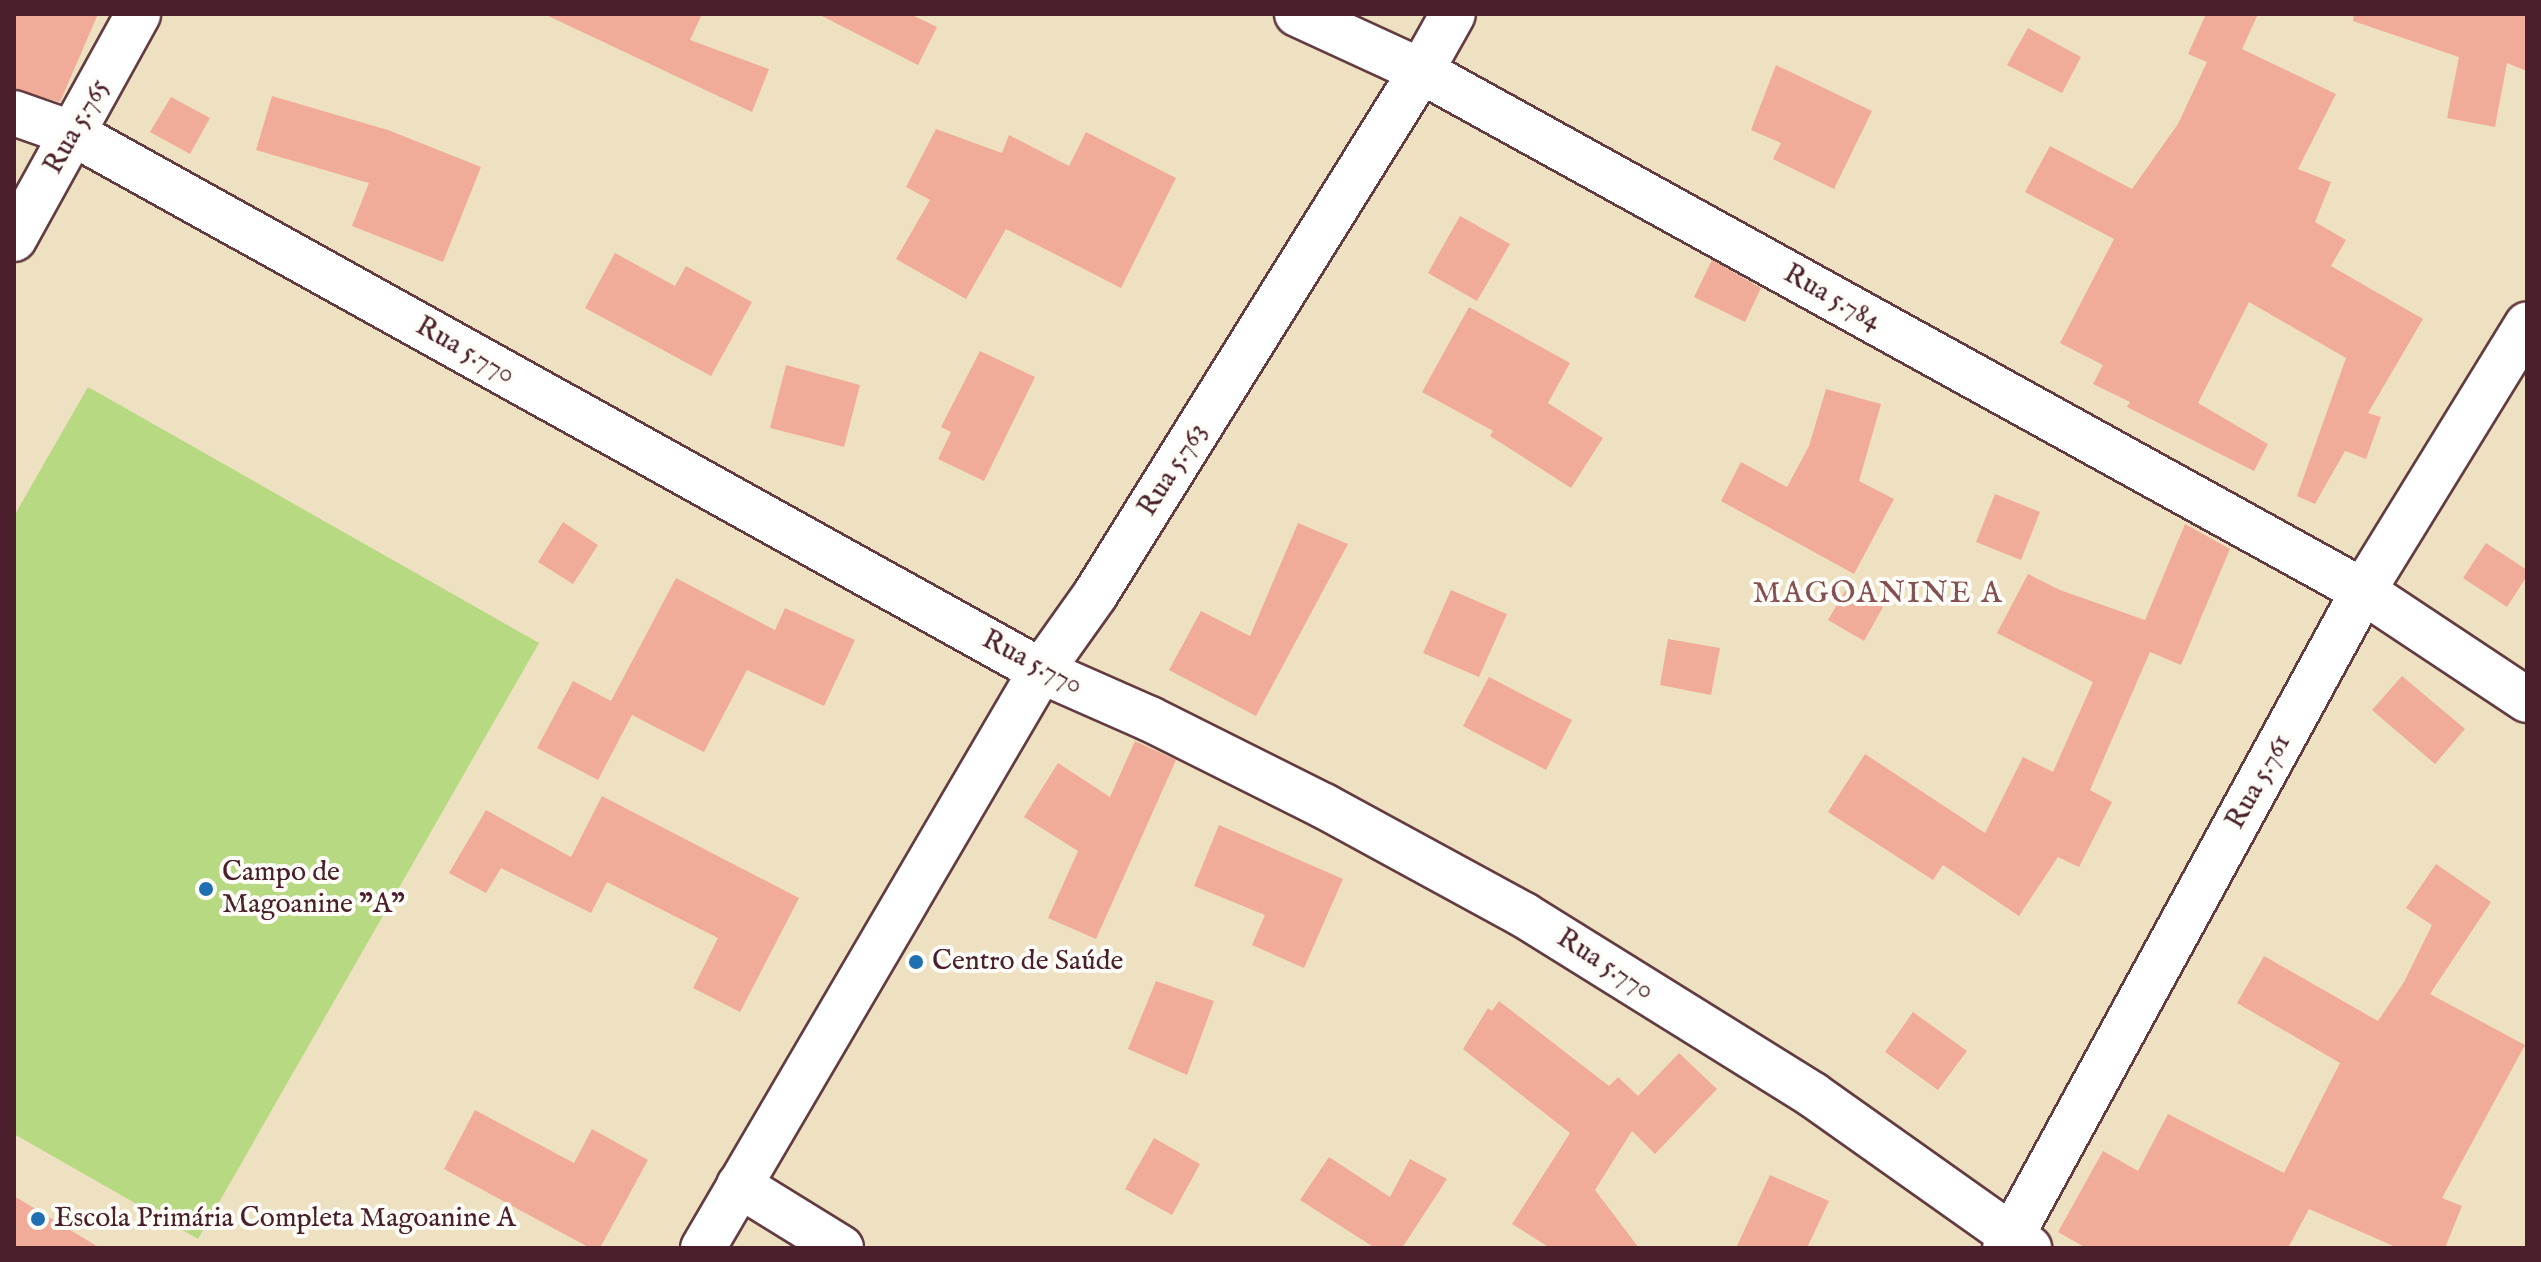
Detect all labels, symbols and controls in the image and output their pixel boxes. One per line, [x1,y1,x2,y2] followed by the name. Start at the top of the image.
[37,74,117,180] street label: Rua 5.765
[1777,258,1887,338] street label: Rua 5.784
[409,310,521,392] street label: Rua 5.770
[1131,417,1215,523] street label: Rua 5.763
[1753,576,2003,612] district label: MAGOANINE A
[976,623,1088,703] street label: Rua 5.770
[2219,728,2299,836] street label: Rua 5.761
[222,856,405,922] place label: Campo de Magoanine "A"
[197,880,215,898] marker: Campo de Magoanine "A"
[1550,922,1660,1008] street label: Rua 5.770
[932,945,1123,979] place label: Centro de Saúde
[907,953,925,971] marker: Centro de Saúde
[54,1202,516,1236] place label: Escola Primária Completa Magoanine A
[29,1210,47,1228] marker: Escola Primária Completa Magoanine A

